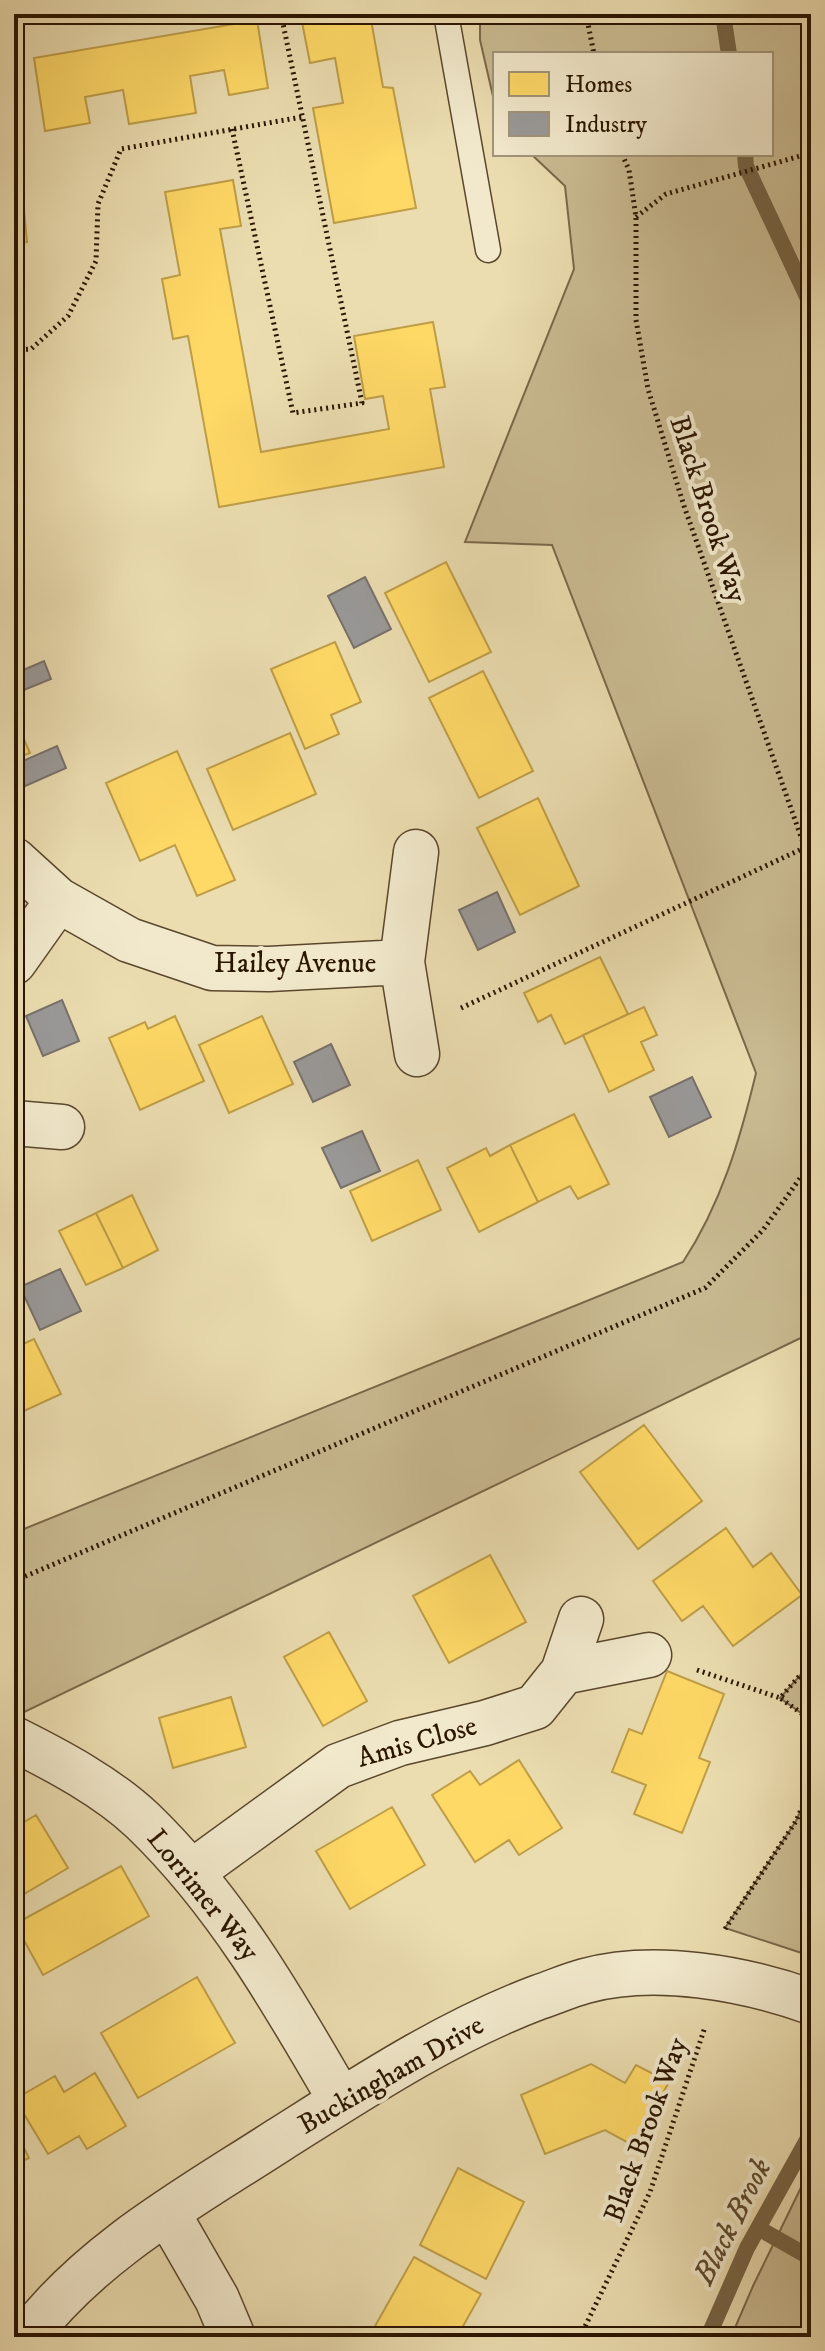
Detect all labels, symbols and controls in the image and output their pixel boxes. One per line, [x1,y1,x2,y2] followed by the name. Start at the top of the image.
[493,52,773,156] legend
[565,70,632,100] text: Homes
[565,110,648,140] text: Industry
[661,411,755,607] street label: Black Brook Way
[214,946,376,981] street label: Hailey Avenue
[353,1708,481,1776] street label: Amis Close
[139,1822,267,1969] street label: Lorrimer Way
[292,2008,490,2142] street label: Buckingham Drive
[596,2032,696,2227] street label: Black Brook Way
[685,2153,781,2292] water label: Black Brook

